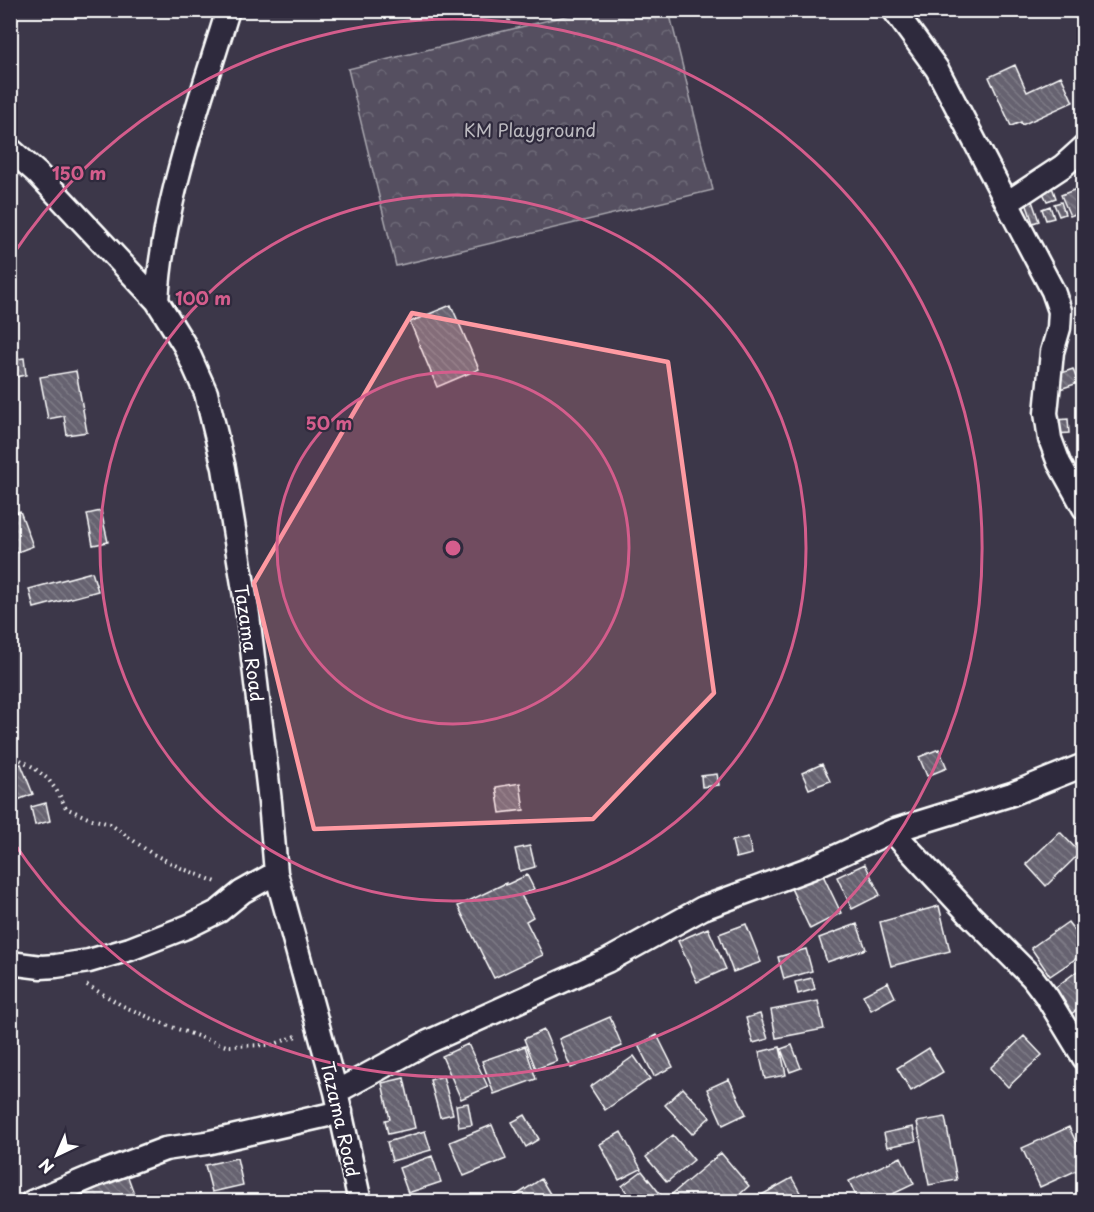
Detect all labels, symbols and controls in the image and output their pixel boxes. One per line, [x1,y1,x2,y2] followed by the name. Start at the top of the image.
[464,116,596,143] park label: KM Playground
[52,159,106,186] text: 150 m
[175,284,231,311] text: 100 m
[306,409,352,436] text: 50 m
[443,538,463,558] centre of rings
[228,583,272,703] street label: Tazama Road
[315,1059,367,1179] street label: Tazama Road
[27,1125,87,1185] north arrow
[33,1153,59,1180] text: N

